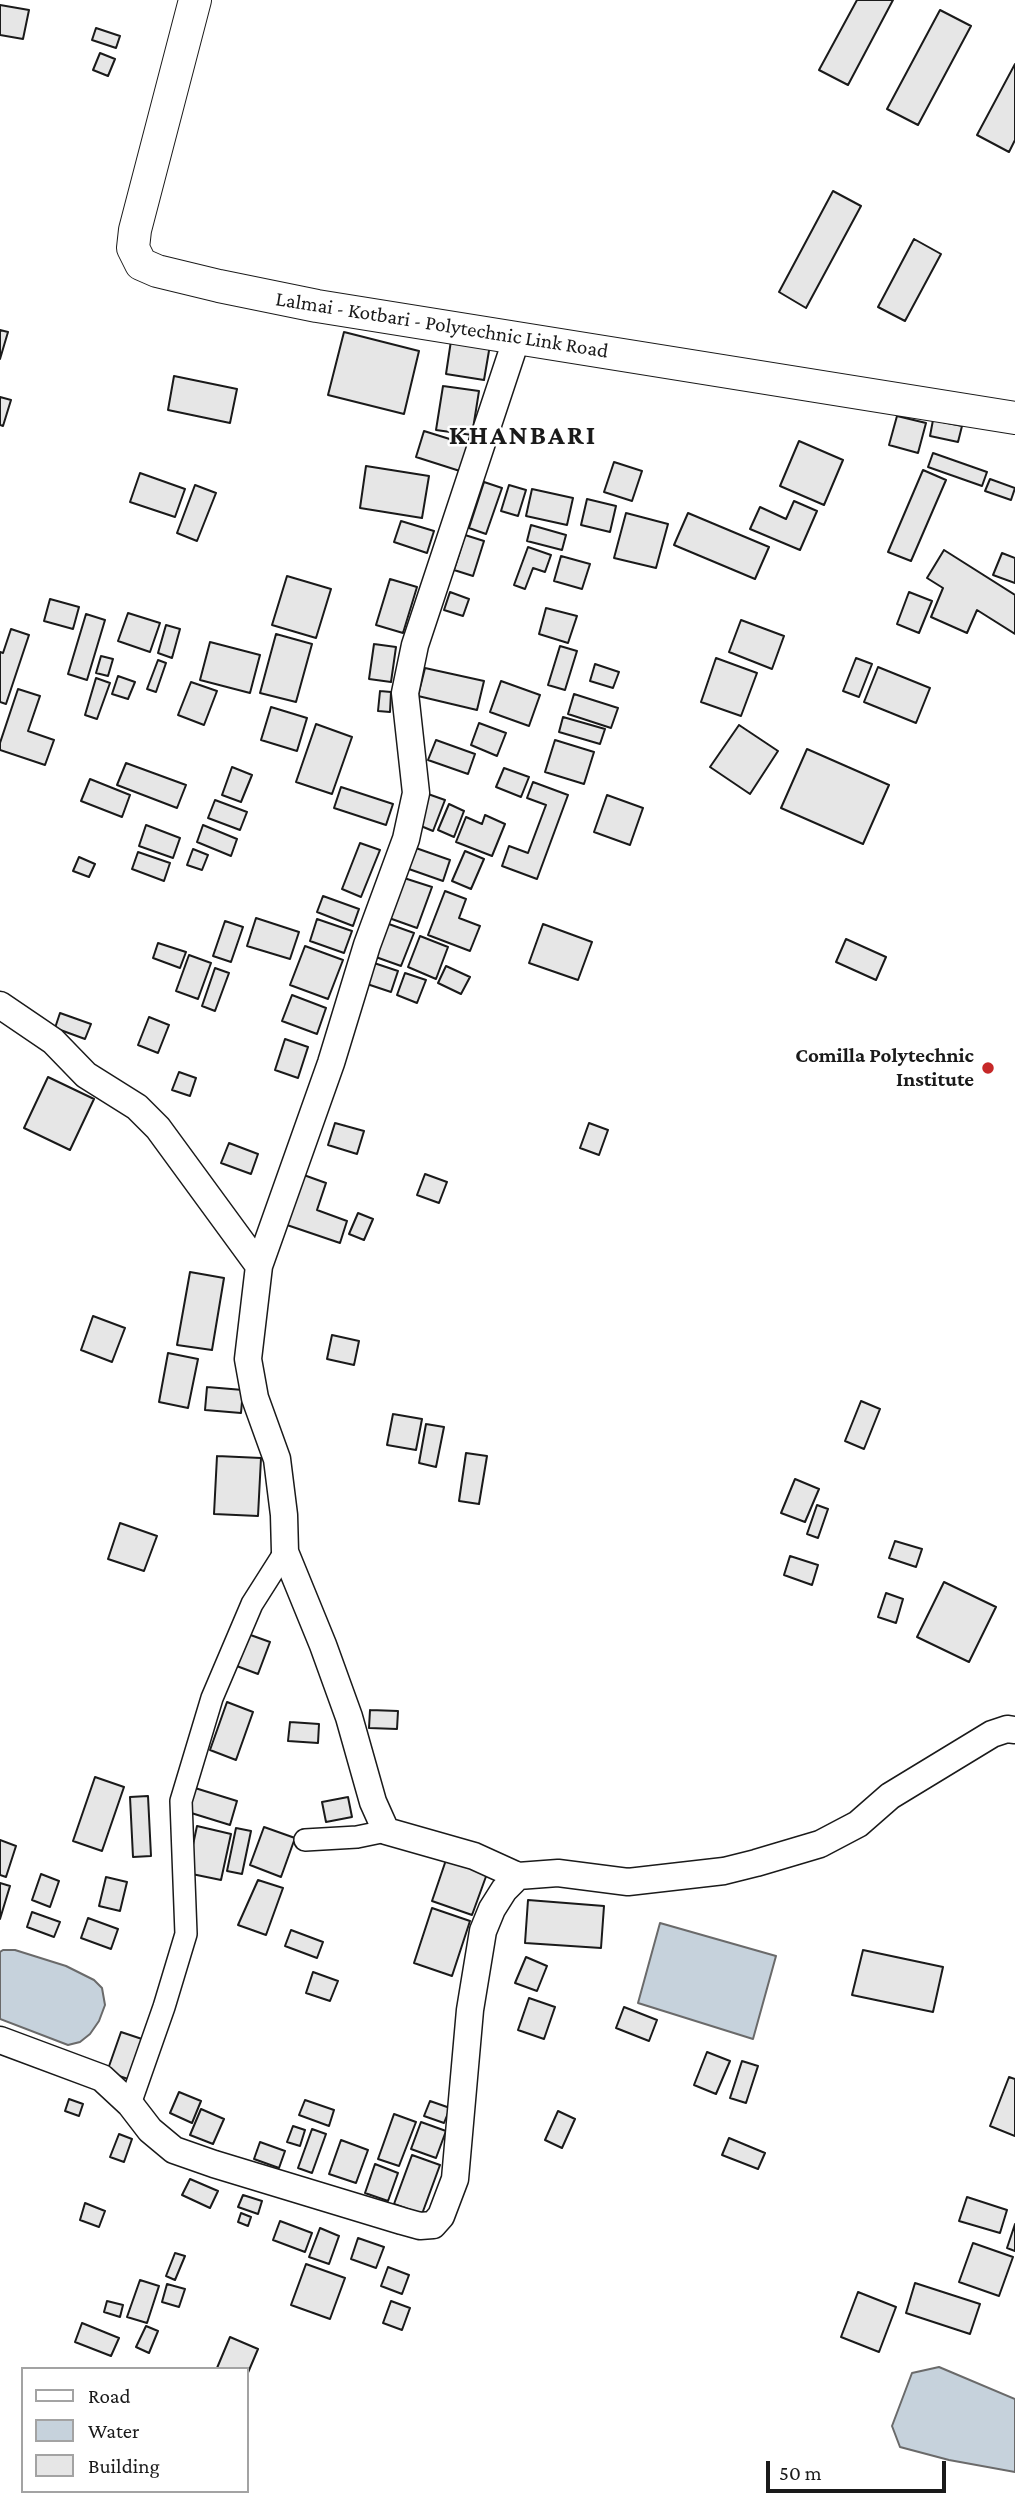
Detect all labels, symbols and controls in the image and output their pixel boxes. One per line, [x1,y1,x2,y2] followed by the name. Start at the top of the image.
[274,286,610,364] street label: Lalmai - Kotbari - Polytechnic Link Road
[450,418,596,452] district label: KHANBARI
[795,1043,974,1093] place label: Comilla Polytechnic Institute
[980,1060,996,1076] marker: Comilla Polytechnic Institute
[21,2367,248,2493] legend
[88,2384,131,2408] text: Road
[88,2419,140,2443] text: Water
[770,2448,950,2492] scale bar
[88,2454,160,2478] text: Building
[779,2461,822,2485] text: 50 m

